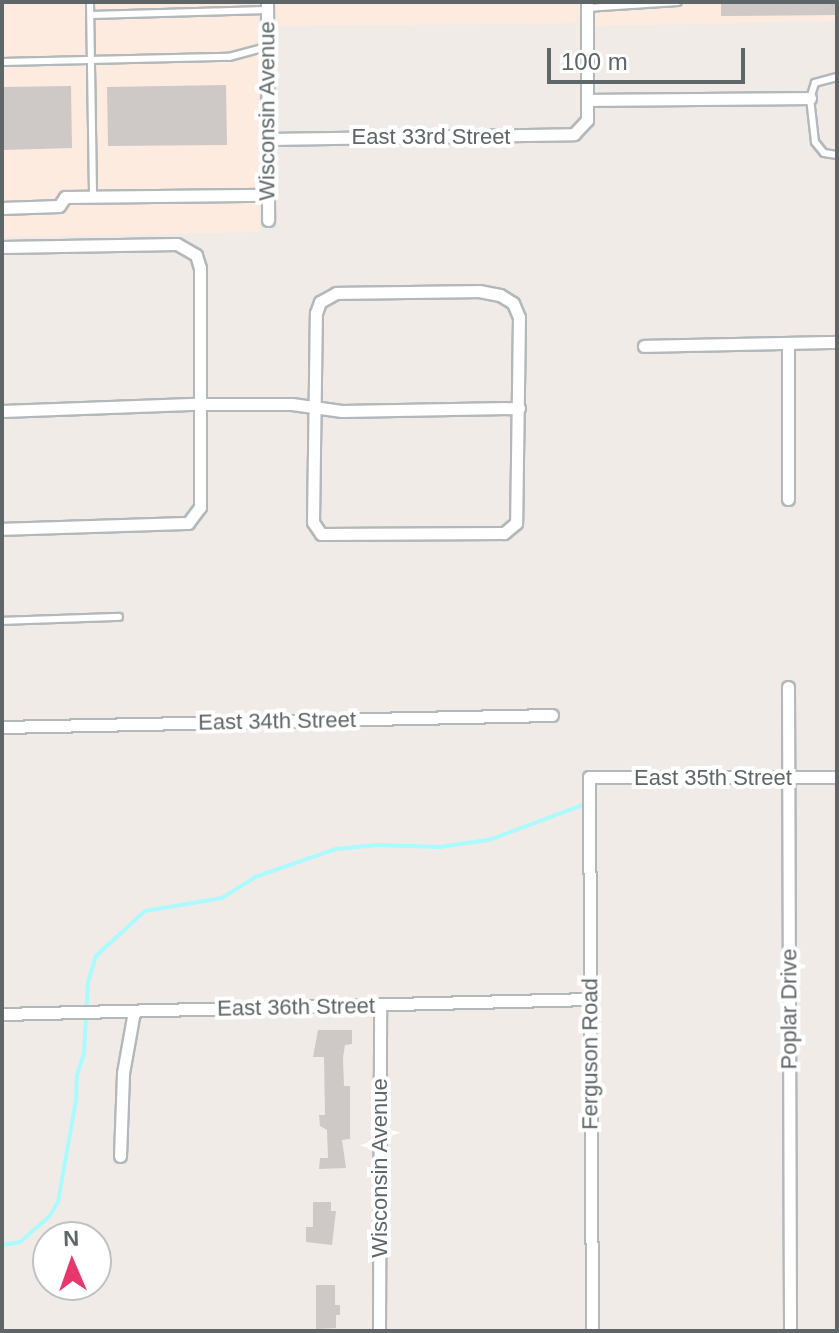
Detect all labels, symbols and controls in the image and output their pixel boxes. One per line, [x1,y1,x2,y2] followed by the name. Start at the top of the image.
[254,21,280,201] street label: Wisconsin Avenue
[551,32,749,82] scale bar
[561,48,628,75] text: 100 m
[352,124,510,150] street label: East 33rd Street
[198,706,356,736] street label: East 34th Street
[634,765,792,791] street label: East 35th Street
[776,948,802,1070] street label: Poplar Drive
[577,978,603,1130] street label: Ferguson Road
[217,992,375,1022] street label: East 36th Street
[367,1078,393,1258] street label: Wisconsin Avenue
[32,1221,112,1301] north arrow
[63,1226,80,1251] text: N

